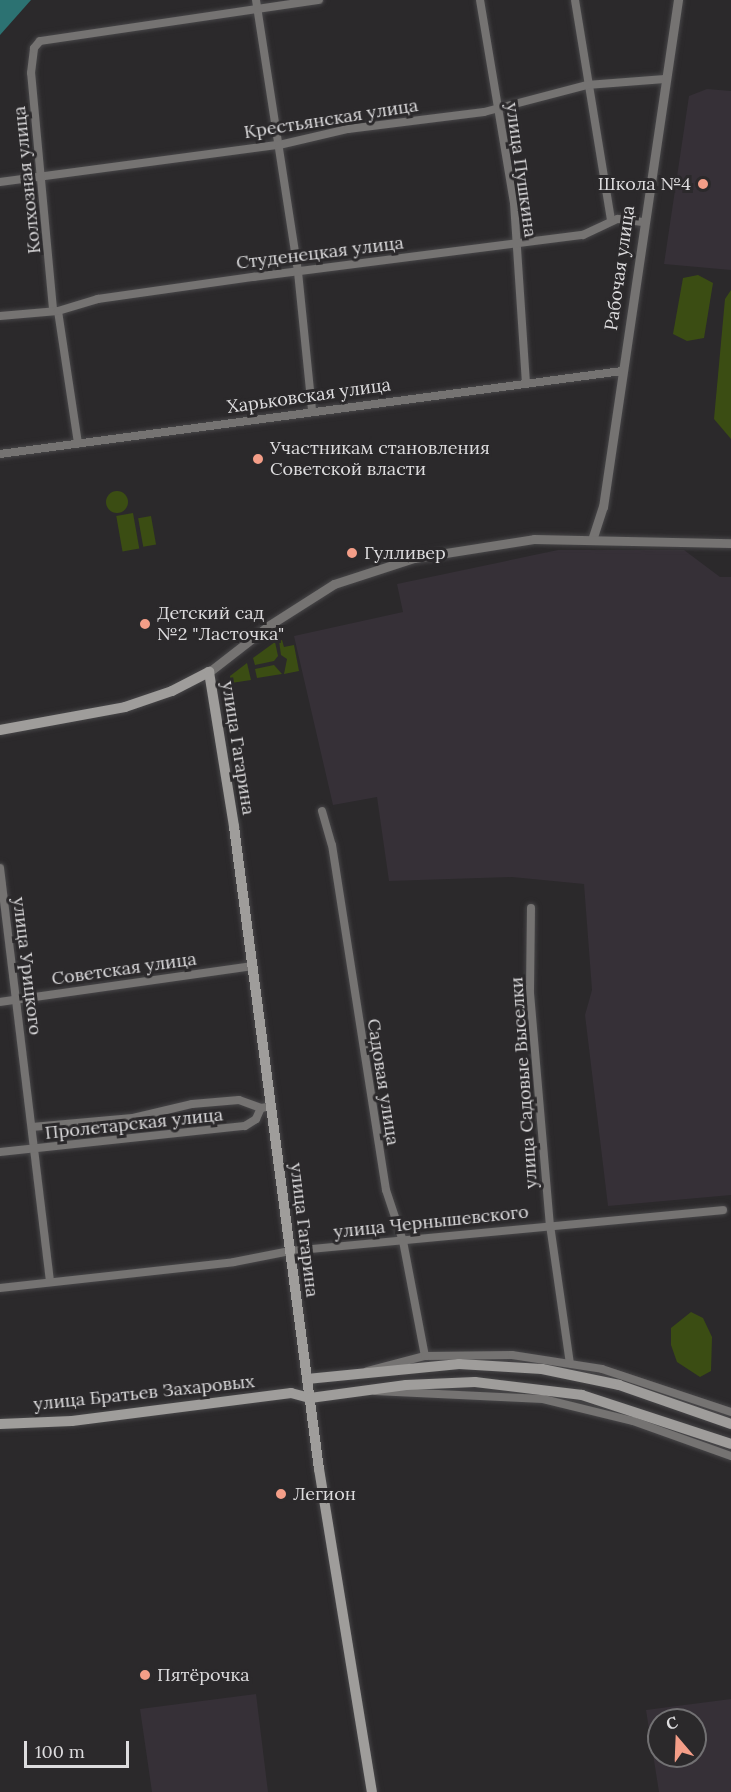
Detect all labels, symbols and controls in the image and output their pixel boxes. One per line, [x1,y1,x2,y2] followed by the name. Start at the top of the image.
[242,95,420,143] street label: Крестьянская улица
[501,101,541,239] street label: улица Пушкина
[9,105,45,255] street label: Колхозная улица
[598,173,691,195] place label: Школа №4
[696,177,710,191] marker: Школа №4
[601,204,639,332] street label: Рабочая улица
[235,232,405,274] street label: Студенецкая улица
[226,374,392,418] street label: Харьковская улица
[270,438,490,480] place label: Участникам становления Советской власти
[251,452,265,466] marker: Участникам становления Советской власти
[364,542,446,564] place label: Гулливер
[345,546,359,560] marker: Гулливер
[157,603,284,646] place label: Детский сад №2 "Ласточка"
[138,617,152,631] marker: Детский сад №2 "Ласточка"
[217,679,259,817] street label: улица Гагарина
[8,896,46,1036] street label: улица Урицкого
[50,948,198,990] street label: Советская улица
[506,976,542,1190] street label: улица Садовые Выселки
[362,1017,404,1147] street label: Садовая улица
[44,1104,224,1144] street label: Пролетарская улица
[285,1162,323,1298] street label: улица Гагарина
[332,1201,530,1243] street label: улица Чернышевского
[32,1371,256,1415] street label: улица Братьев Захаровых
[293,1483,356,1505] place label: Легион
[274,1487,288,1501] marker: Легион
[157,1664,249,1686] place label: Пятёрочка
[138,1668,152,1682] marker: Пятёрочка
[647,1708,707,1768] north arrow
[663,1712,680,1734] text: С
[27,1729,132,1767] scale bar
[35,1740,85,1763] text: 100 m

